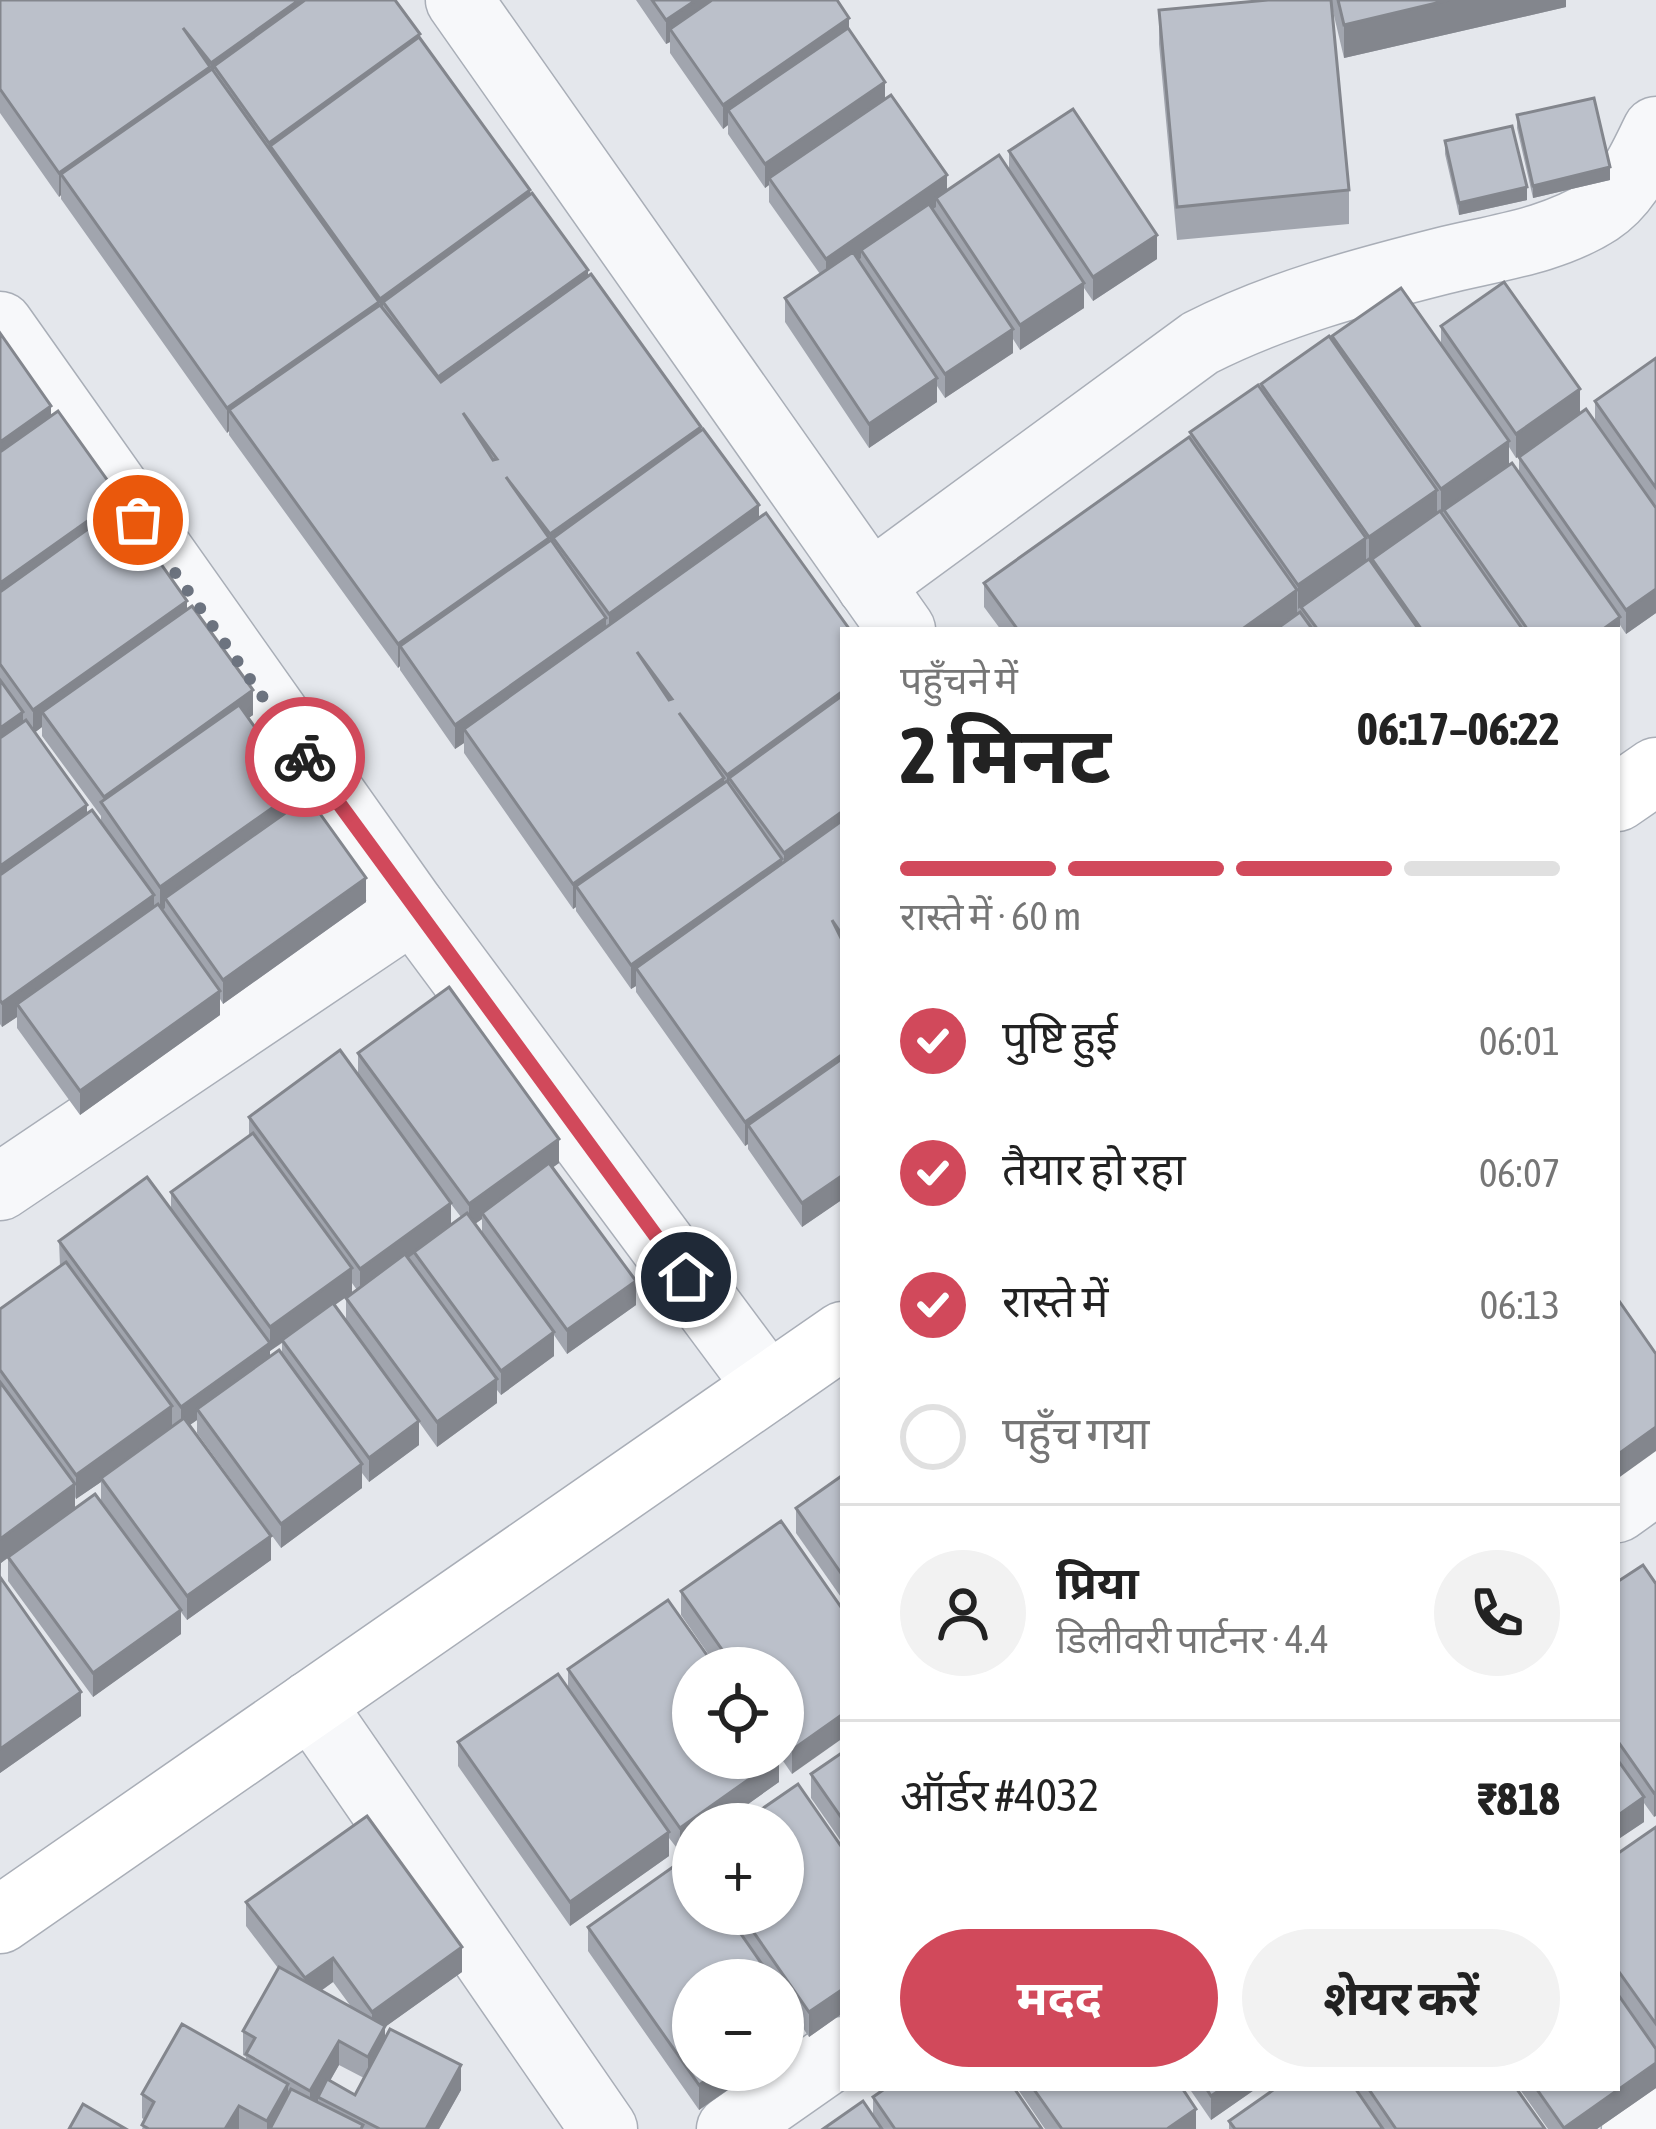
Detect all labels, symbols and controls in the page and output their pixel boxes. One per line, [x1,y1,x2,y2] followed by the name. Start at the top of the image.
[87,469,189,571] pin
[105,487,171,553] icon: bag
[900,658,1018,702] text: पहुँचने में
[245,697,365,817] courier
[1357,703,1560,755] text: 06:17–06:22
[900,710,1111,800] text: 2 मिनट
[272,724,338,790] icon: bike
[900,894,1081,938] text: रास्ते में · 60 m
[900,1008,966,1074] icon: check
[1002,1011,1118,1063] text: पुष्टि हुई
[1479,1019,1560,1063] text: 06:01
[900,1140,966,1206] icon: check
[1002,1143,1186,1195] text: तैयार हो रहा
[1479,1151,1560,1195] text: 06:07
[635,1226,737,1328] pin
[653,1244,719,1310] icon: home
[900,1272,966,1338] icon: check
[1002,1275,1108,1327] text: रास्ते में
[1480,1283,1560,1327] text: 06:13
[1002,1407,1149,1459] text: पहुँच गया
[900,1550,1026,1676] button: person
[1434,1550,1560,1676] button: phone
[1056,1557,1139,1609] text: प्रिया
[1056,1617,1329,1661] text: डिलीवरी पार्टनर · 4.4
[672,1647,804,2091] map controls
[672,1647,804,1779] button: locate
[900,1769,1099,1821] text: ऑर्डर #4032
[1477,1773,1560,1825] text: ₹818
[672,1803,804,1935] button: +
[900,1929,1218,2067] button: मदद
[1242,1929,1560,2067] button: शेयर करें
[672,1959,804,2091] button: −

